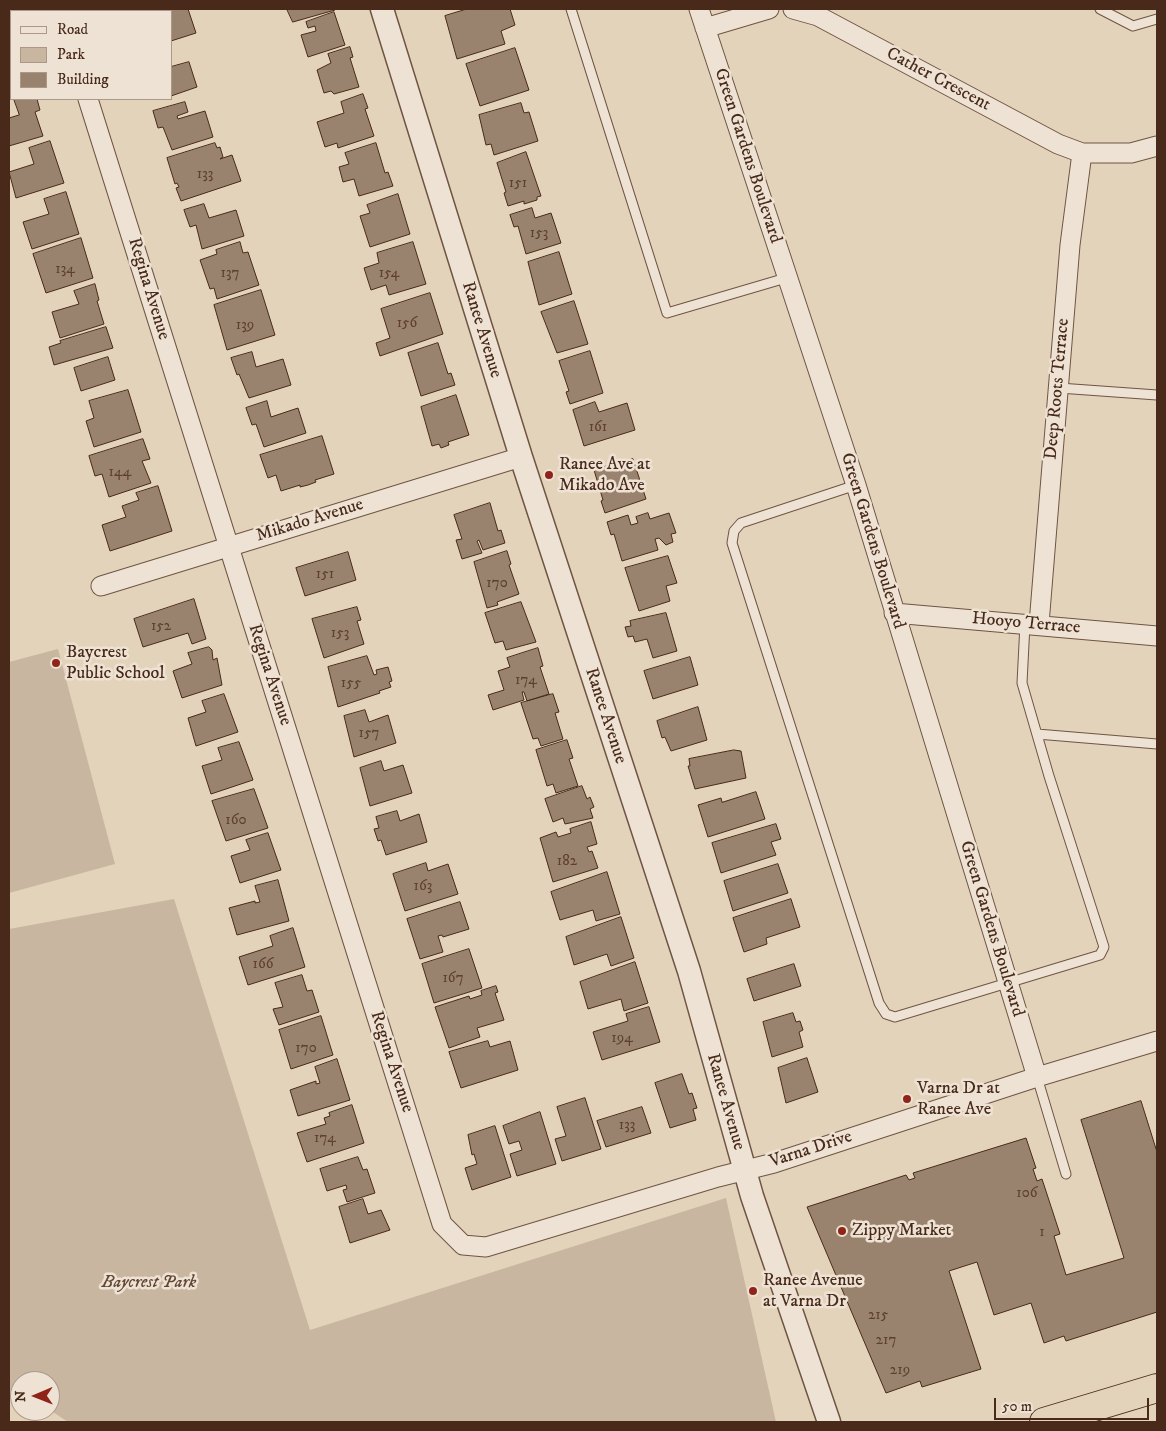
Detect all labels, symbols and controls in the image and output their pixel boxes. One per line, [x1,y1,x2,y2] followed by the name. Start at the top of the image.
[10,10,172,100] legend
[57,20,88,39] text: Road
[882,43,994,117] street label: Cather Crescent
[57,45,85,64] text: Park
[708,66,786,246] street label: Green Gardens Boulevard
[57,70,109,89] text: Building
[197,166,213,184] house number: 133
[509,175,527,193] house number: 151
[530,225,548,243] house number: 153
[122,235,174,343] street label: Regina Avenue
[55,261,75,279] house number: 134
[220,265,240,283] house number: 137
[379,265,399,283] house number: 154
[456,279,506,381] street label: Ranee Avenue
[397,315,417,333] house number: 156
[236,317,254,335] house number: 139
[1041,317,1075,461] street label: Deep Roots Terrace
[589,419,607,437] house number: 161
[835,450,909,632] street label: Green Gardens Boulevard
[559,454,650,496] place label: Ranee Ave at Mikado Ave
[109,464,131,482] house number: 144
[543,469,555,481] marker: Ranee Ave at Mikado Ave
[254,494,366,548] street label: Mikado Avenue
[316,566,334,584] house number: 151
[486,575,508,593] house number: 170
[971,608,1081,640] street label: Hooyo Terrace
[151,618,171,636] house number: 152
[242,621,296,729] street label: Regina Avenue
[331,625,349,643] house number: 153
[66,642,165,684] place label: Baycrest Public School
[50,657,62,669] marker: Baycrest Public School
[579,665,631,767] street label: Ranee Avenue
[515,672,537,690] house number: 174
[341,675,361,693] house number: 155
[359,725,379,743] house number: 157
[225,812,247,830] house number: 160
[954,838,1028,1020] street label: Green Gardens Boulevard
[557,853,577,871] house number: 182
[414,878,432,896] house number: 163
[252,956,274,974] house number: 166
[442,970,464,988] house number: 167
[364,1008,418,1116] street label: Regina Avenue
[611,1030,633,1048] house number: 194
[295,1040,317,1058] house number: 170
[701,1051,749,1153] street label: Ranee Avenue
[917,1078,1000,1120] place label: Varna Dr at Ranee Ave
[901,1093,913,1105] marker: Varna Dr at Ranee Ave
[619,1117,635,1135] house number: 133
[767,1127,855,1173] street label: Varna Drive
[314,1130,336,1148] house number: 174
[1016,1185,1038,1203] house number: 106
[852,1220,951,1242] place label: Zippy Market
[1039,1224,1045,1242] house number: 1
[836,1225,848,1237] marker: Zippy Market
[763,1270,863,1312] place label: Ranee Avenue at Varna Dr
[102,1272,196,1294] park label: Baycrest Park
[747,1285,759,1297] marker: Ranee Avenue at Varna Dr
[868,1307,888,1325] house number: 215
[876,1332,896,1350] house number: 217
[890,1362,910,1380] house number: 219
[10,1371,60,1421] north arrow
[996,1388,1151,1420] scale bar
[12,1390,30,1402] text: N
[1002,1397,1032,1416] text: 50 m

